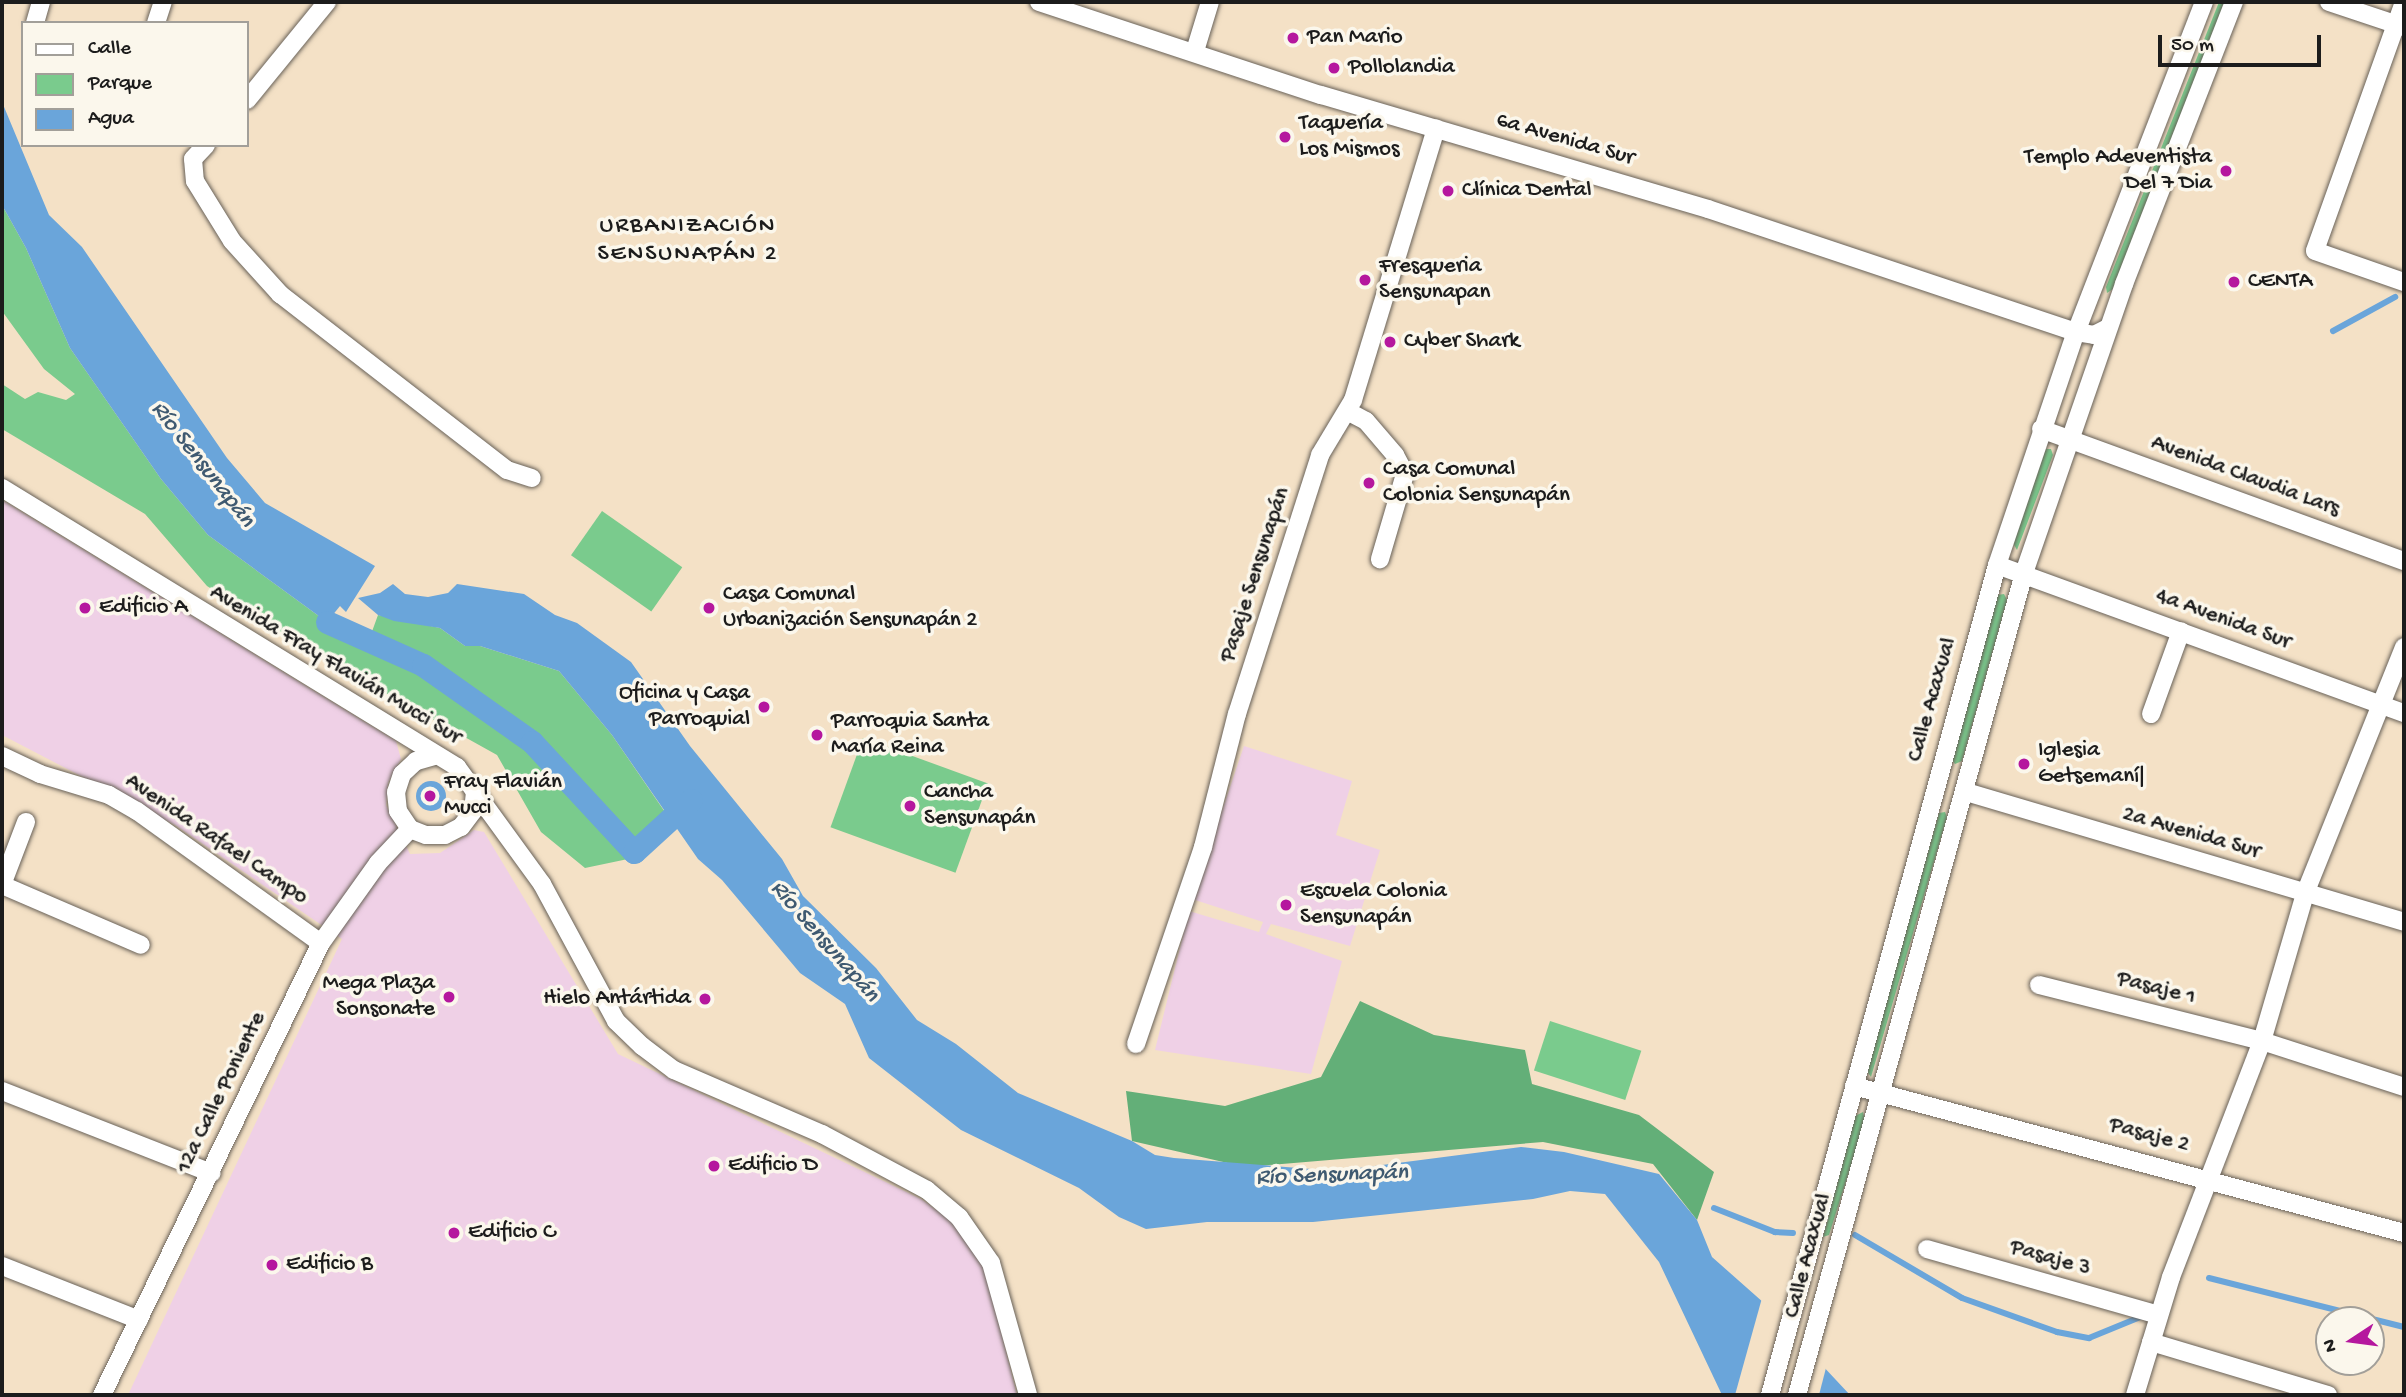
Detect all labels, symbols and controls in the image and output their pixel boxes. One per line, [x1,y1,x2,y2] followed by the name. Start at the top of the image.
[21,21,248,147] legend
[2161,21,2324,65] scale bar
[1307,24,1403,52] place label: Pan Mario
[1285,30,1301,46] marker: Pan Mario
[2171,34,2214,59] text: 50 m
[88,37,131,62] text: Calle
[1348,54,1455,82] place label: Pollolandia
[1326,60,1342,76] marker: Pollolandia
[88,72,152,97] text: Parque
[88,107,134,132] text: Agua
[1493,107,1637,173] street label: 6a Avenida Sur
[1299,110,1399,164] place label: Taquería Los Mismos
[1277,129,1293,145] marker: Taquería Los Mismos
[2024,144,2212,198] place label: Templo Adeventista Del 7 Dia
[2218,163,2234,179] marker: Templo Adeventista Del 7 Dia
[1462,177,1591,205] place label: Clínica Dental
[1440,183,1456,199] marker: Clínica Dental
[599,213,777,269] district label: URBANIZACIÓN SENSUNAPÁN 2
[1379,253,1490,307] place label: Fresqueria Sensunapan
[2248,268,2312,296] place label: CENTA
[1357,272,1373,288] marker: Fresqueria Sensunapan
[2226,274,2242,290] marker: CENTA
[1404,328,1520,356] place label: Cyber Shark
[1382,334,1398,350] marker: Cyber Shark
[144,396,260,534] water label: Río Sensunapán
[2147,430,2343,524] street label: Avenida Claudia Lars
[1383,456,1570,510] place label: Casa Comunal Colonia Sensunapán
[1361,475,1377,491] marker: Casa Comunal Colonia Sensunapán
[1215,484,1297,666] street label: Pasaje Sensunapán
[204,580,466,752] street label: Avenida Fray Flavián Mucci Sur
[723,581,977,635] place label: Casa Comunal Urbanización Sensunapán 2
[2152,583,2294,657] street label: 4a Avenida Sur
[99,594,188,622] place label: Edificio A
[77,600,93,616] marker: Edificio A
[701,600,717,616] marker: Casa Comunal Urbanización Sensunapán 2
[1902,635,1964,765] street label: Calle Acaxual
[619,680,750,734] place label: Oficina y Casa Parroquial
[756,699,772,715] marker: Oficina y Casa Parroquial
[831,708,989,762] place label: Parroquia Santa María Reina
[809,727,825,743] marker: Parroquia Santa María Reina
[2038,737,2145,791] place label: Iglesia Getsemaní|
[2016,756,2032,772] marker: Iglesia Getsemaní|
[119,768,313,912] street label: Avenida Rafael Campo
[444,769,562,823] place label: Fray Flavián Mucci
[924,779,1035,833] place label: Cancha Sensunapán
[422,788,438,804] marker: Fray Flavián Mucci
[902,798,918,814] marker: Cancha Sensunapán
[2119,801,2263,867] street label: 2a Avenida Sur
[763,875,885,1009] water label: Río Sensunapán
[1300,878,1447,932] place label: Escuela Colonia Sensunapán
[1278,897,1294,913] marker: Escuela Colonia Sensunapán
[2114,966,2198,1012] street label: Pasaje 1
[322,970,435,1024] place label: Mega Plaza Sonsonate
[543,985,691,1013] place label: Hielo Antártida
[441,989,457,1005] marker: Mega Plaza Sonsonate
[697,991,713,1007] marker: Hielo Antártida
[171,1008,273,1178] street label: 12a Calle Poniente
[2106,1112,2192,1160] street label: Pasaje 2
[728,1152,818,1180] place label: Edificio D
[706,1158,722,1174] marker: Edificio D
[1255,1159,1409,1193] water label: Río Sensunapán
[1779,1191,1839,1321] street label: Calle Acaxual
[468,1219,555,1247] place label: Edificio C
[446,1225,462,1241] marker: Edificio C
[2006,1234,2094,1284] street label: Pasaje 3
[286,1251,373,1279] place label: Edificio B
[264,1257,280,1273] marker: Edificio B
[2315,1306,2385,1376] north arrow
[2318,1337,2344,1354] text: N

